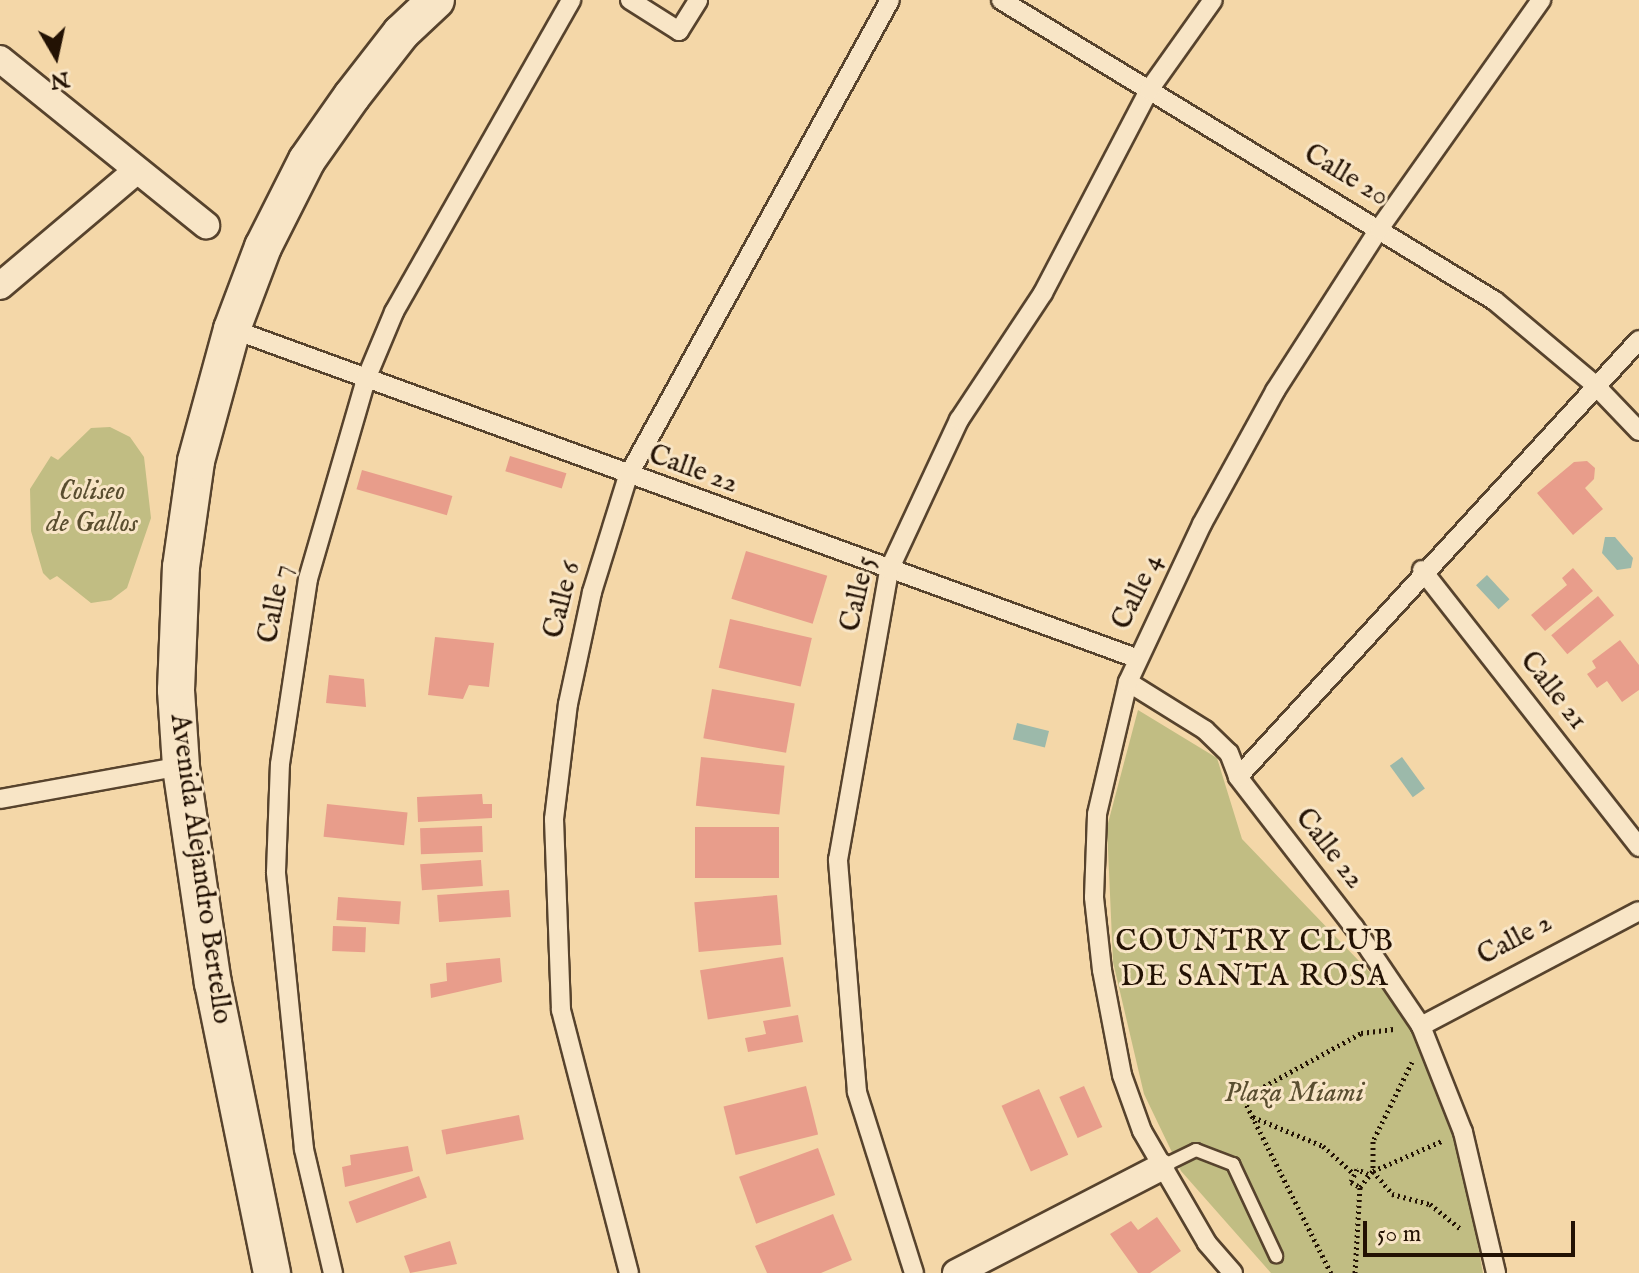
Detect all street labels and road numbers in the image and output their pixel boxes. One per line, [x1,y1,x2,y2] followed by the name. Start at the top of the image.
[1297,138,1395,214] street label: Calle 20
[644,438,742,502] street label: Calle 22
[1105,549,1171,635] street label: Calle 4
[834,553,884,635] street label: Calle 5
[537,558,589,642] street label: Calle 6
[252,562,300,646] street label: Calle 7
[1512,645,1594,737] street label: Calle 21
[162,712,238,1026] street label: Avenida Alejandro Bertello
[1287,802,1371,896] street label: Calle 22
[1472,907,1558,973] street label: Calle 2

